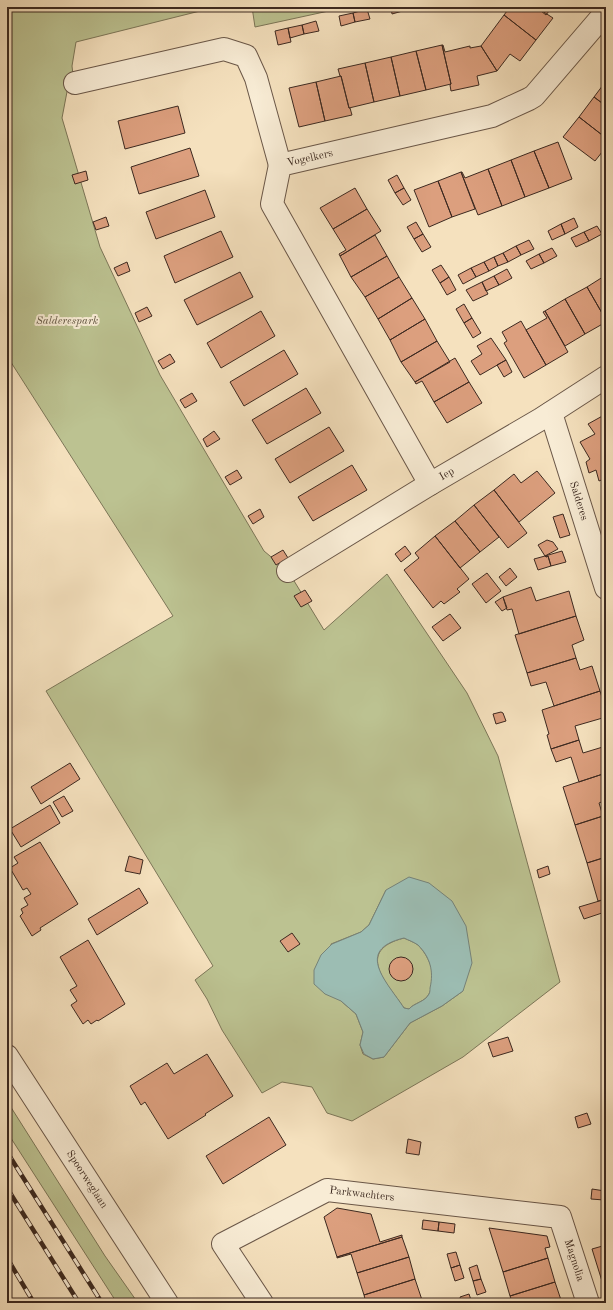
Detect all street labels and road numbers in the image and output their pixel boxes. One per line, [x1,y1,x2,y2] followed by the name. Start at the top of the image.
[286,147,334,169] street label: Vogelkers
[438,465,456,483] street label: Iep
[567,480,590,522] street label: Salderes
[64,1148,110,1210] street label: Spoorweglaan
[329,1185,395,1203] street label: Parkwachters
[562,1238,586,1283] street label: Magnolia

